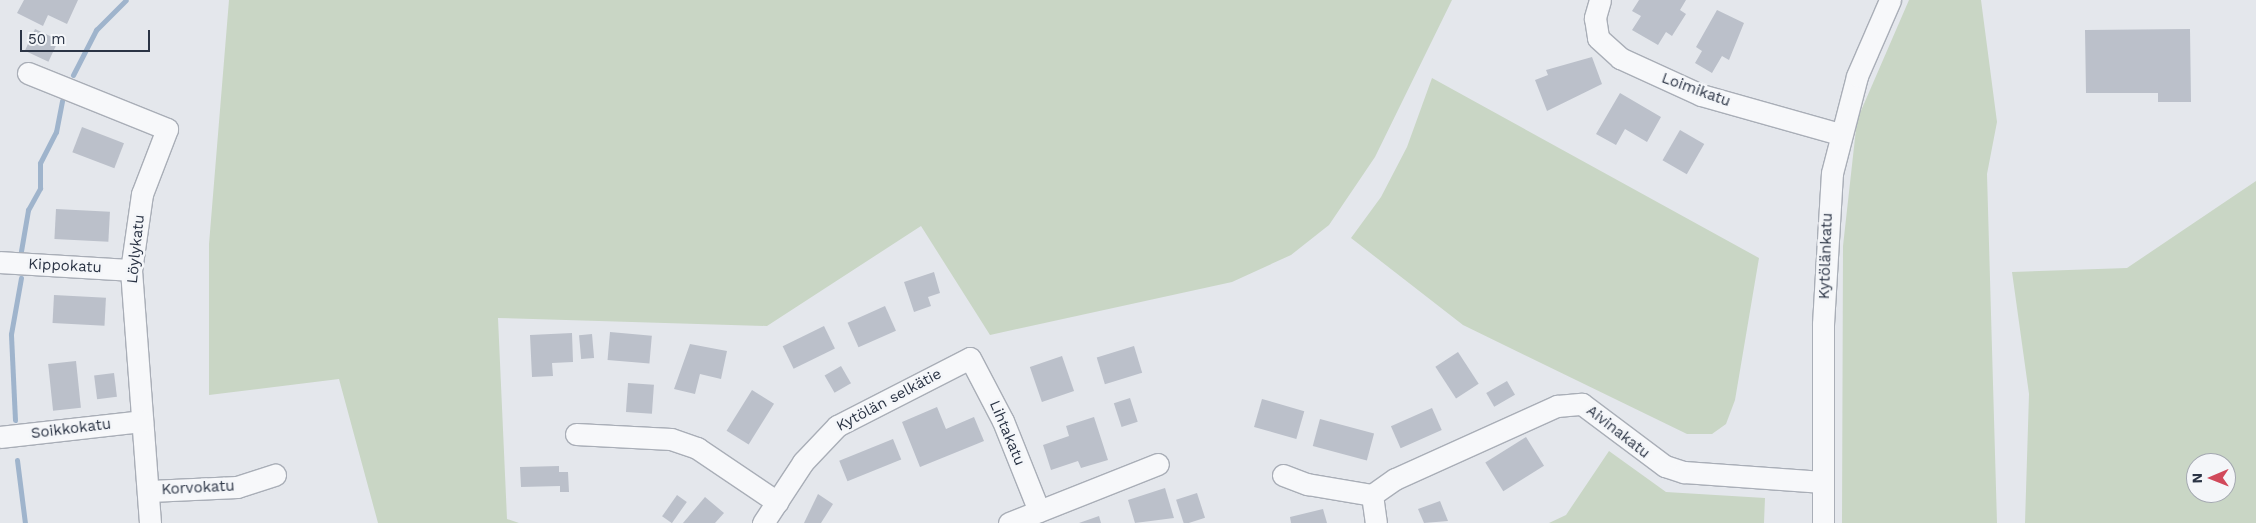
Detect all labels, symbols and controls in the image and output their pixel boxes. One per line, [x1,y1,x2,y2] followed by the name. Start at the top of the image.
[22,20,152,52] scale bar
[28,30,65,48] text: 50 m
[1659,69,1733,111] street label: Loimikatu
[1815,212,1837,300] street label: Kytölänkatu
[123,214,149,284] street label: Löylykatu
[28,255,102,277] street label: Kippokatu
[833,365,945,435] street label: Kytölän selkätie
[985,398,1029,468] street label: Lihtakatu
[1583,402,1653,462] street label: Aivinakatu
[30,415,112,443] street label: Soikkokatu
[2186,453,2236,503] north arrow
[2189,473,2205,484] text: N
[161,477,235,499] street label: Korvokatu

